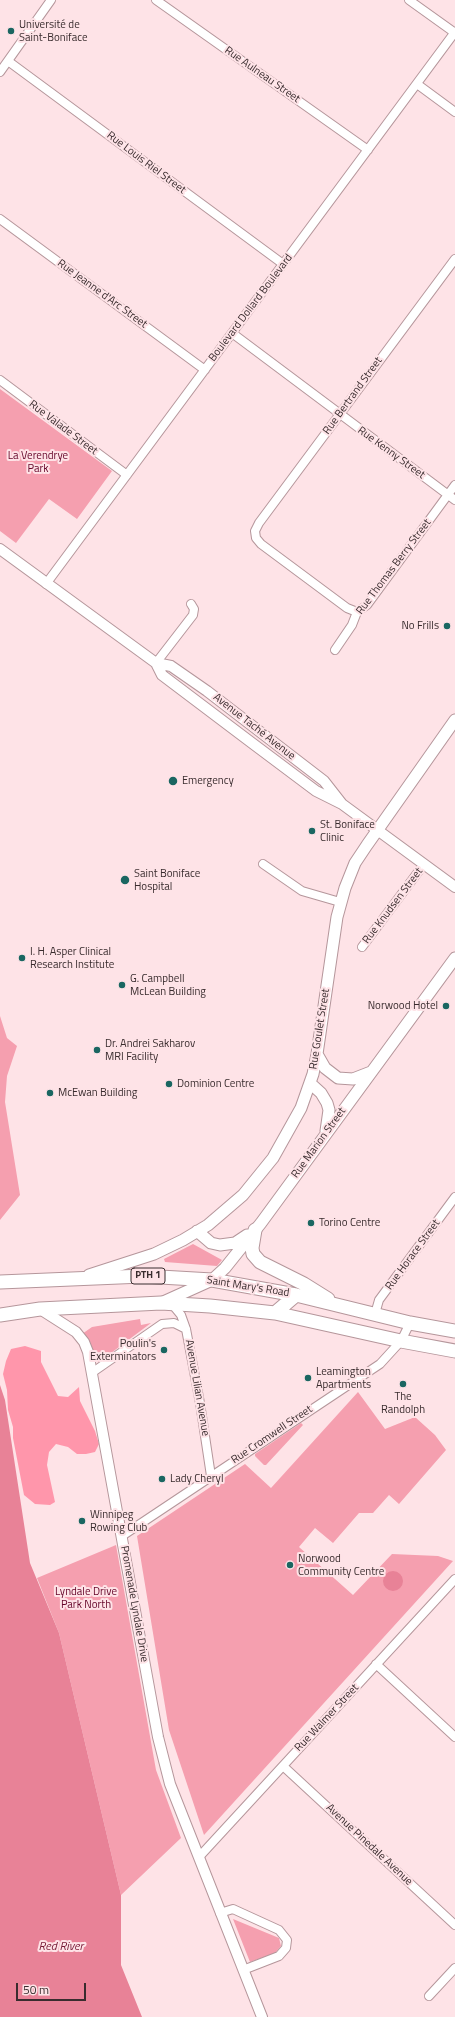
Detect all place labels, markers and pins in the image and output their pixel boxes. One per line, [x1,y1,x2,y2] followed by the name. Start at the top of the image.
[19,18,88,44] place label: Université de Saint-Boniface
[6,26,16,36] marker: Université de Saint-Boniface
[401,619,439,633] place label: No Frills
[442,621,452,631] marker: No Frills
[182,774,234,788] place label: Emergency
[167,775,179,787] marker: Emergency
[320,818,375,844] place label: St. Boniface Clinic
[307,826,317,836] marker: St. Boniface Clinic
[134,867,200,893] place label: Saint Boniface Hospital
[119,874,131,886] marker: Saint Boniface Hospital
[30,945,114,971] place label: I. H. Asper Clinical Research Institute
[17,953,27,963] marker: I. H. Asper Clinical Research Institute
[130,972,206,998] place label: G. Campbell McLean Building
[117,980,127,990] marker: G. Campbell McLean Building
[368,999,438,1013] place label: Norwood Hotel
[441,1001,451,1011] marker: Norwood Hotel
[105,1037,195,1063] place label: Dr. Andrei Sakharov MRI Facility
[92,1045,102,1055] marker: Dr. Andrei Sakharov MRI Facility
[177,1077,254,1091] place label: Dominion Centre
[164,1079,174,1089] marker: Dominion Centre
[58,1086,137,1100] place label: McEwan Building
[45,1088,55,1098] marker: McEwan Building
[319,1216,380,1230] place label: Torino Centre
[306,1218,316,1228] marker: Torino Centre
[90,1337,156,1363] place label: Poulin's Exterminators
[159,1345,169,1355] marker: Poulin's Exterminators
[316,1365,371,1391] place label: Leamington Apartments
[303,1373,313,1383] marker: Leamington Apartments
[398,1379,408,1389] marker: The Randolph
[381,1390,425,1416] place label: The Randolph
[170,1472,223,1486] place label: Lady Cheryl
[157,1474,167,1484] marker: Lady Cheryl
[90,1508,147,1534] place label: Winnipeg Rowing Club
[77,1516,87,1526] marker: Winnipeg Rowing Club
[298,1552,384,1578] place label: Norwood Community Centre
[285,1560,295,1570] marker: Norwood Community Centre

